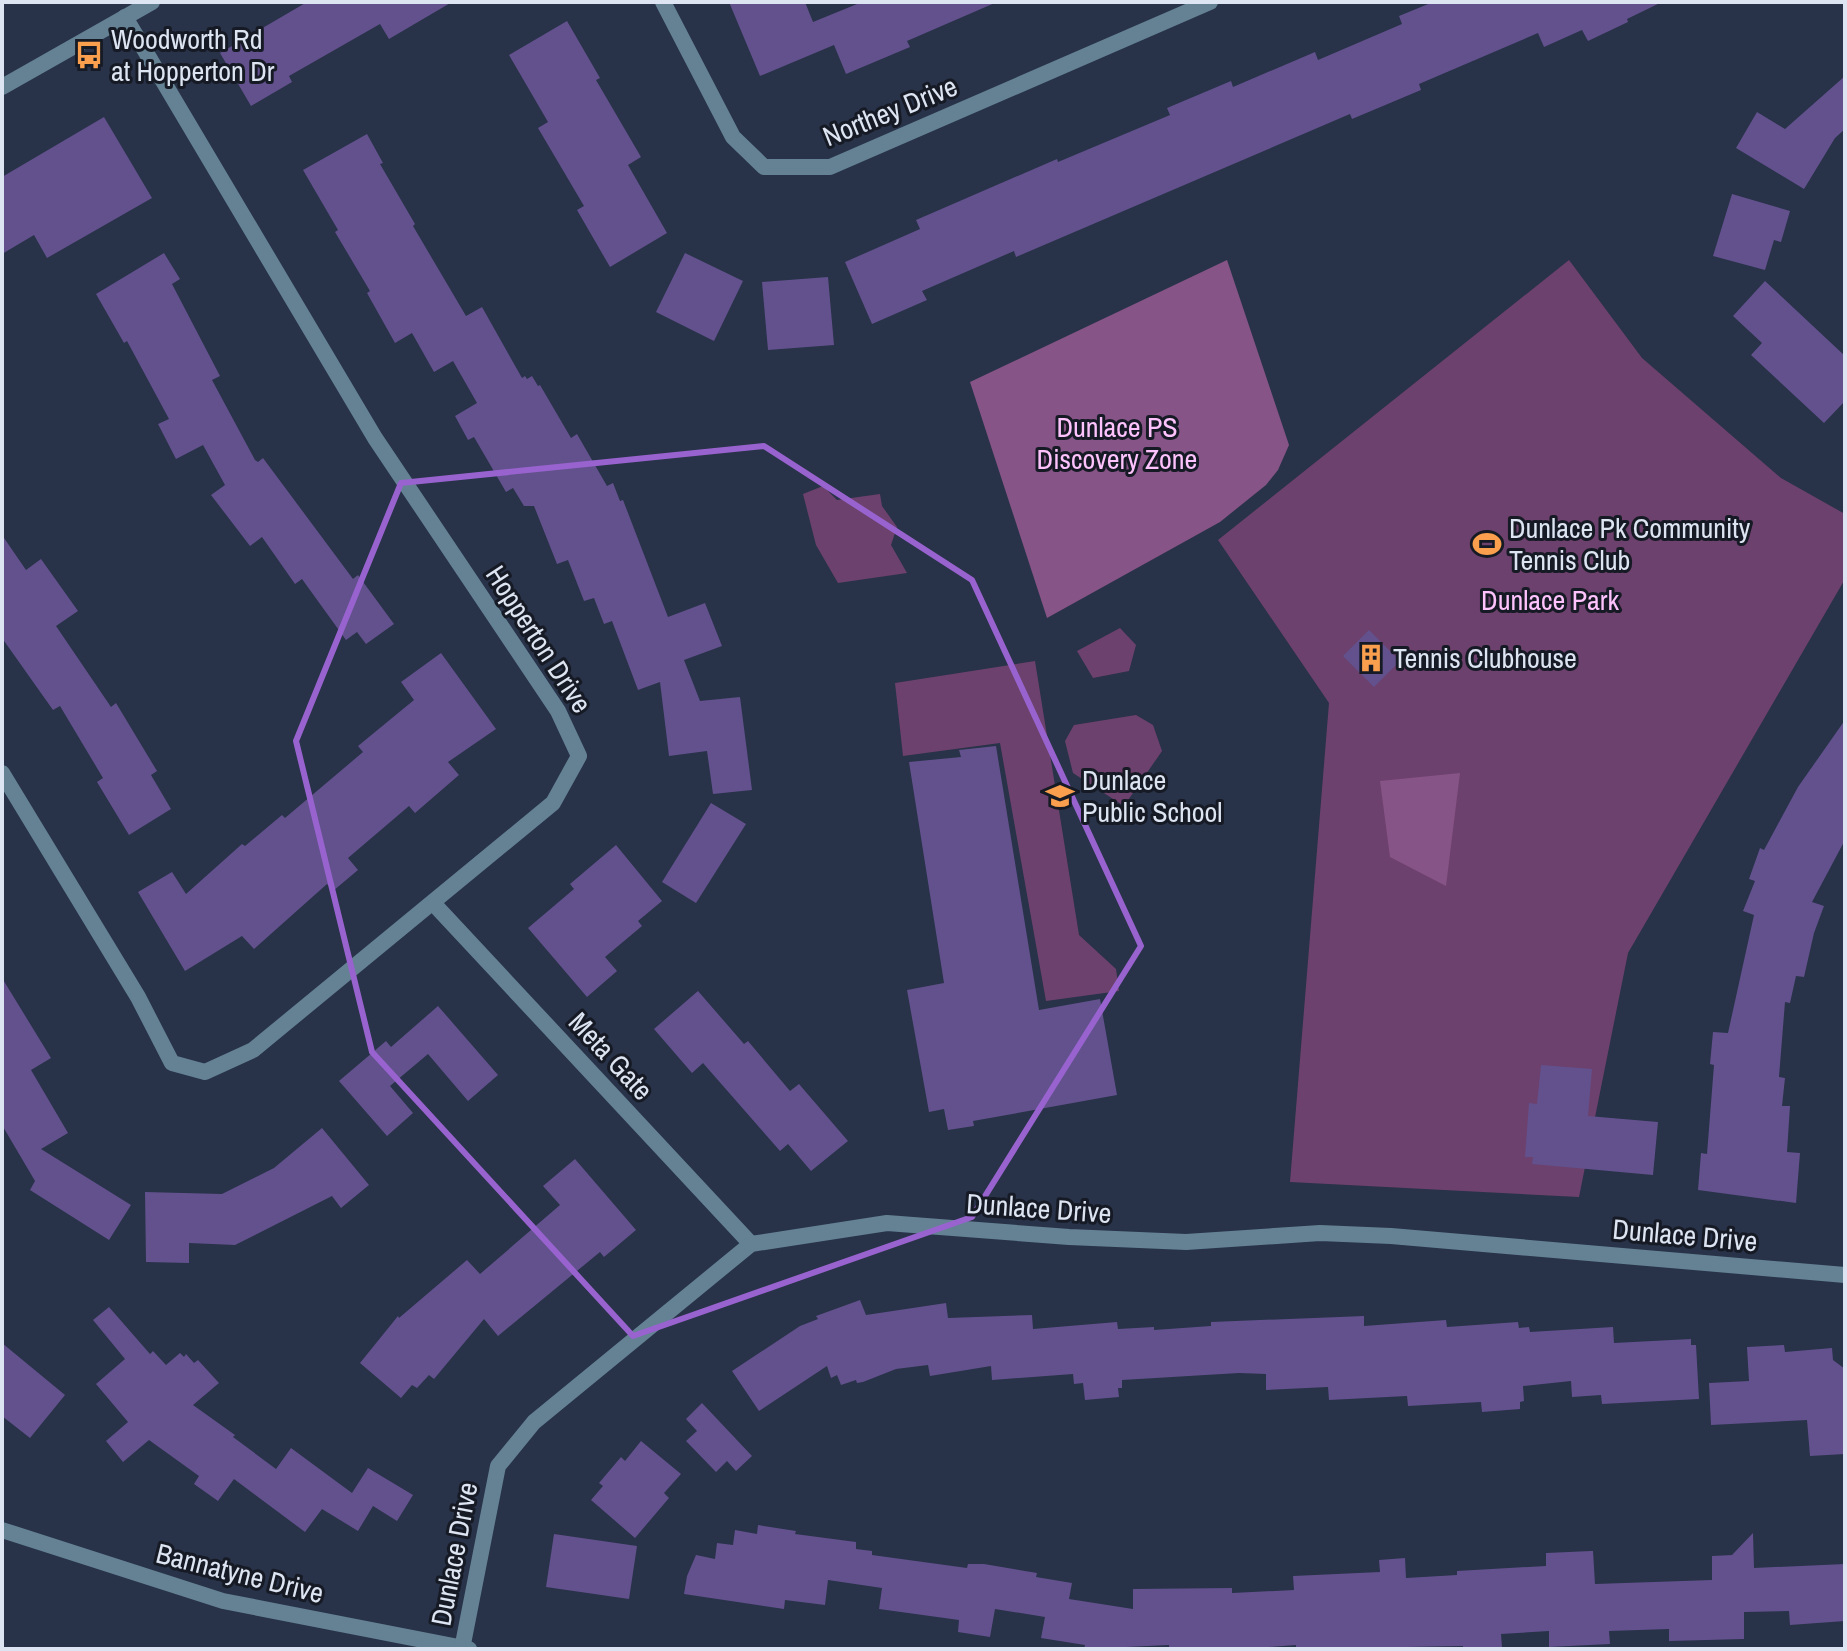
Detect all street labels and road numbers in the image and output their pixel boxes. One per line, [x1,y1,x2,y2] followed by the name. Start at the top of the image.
[817,67,963,155] street label: Northey Drive
[477,558,601,720] street label: Hopperton Drive
[561,1004,661,1108] street label: Meta Gate
[965,1184,1113,1232] street label: Dunlace Drive
[1611,1210,1759,1260] street label: Dunlace Drive
[421,1479,487,1629] street label: Dunlace Drive
[152,1534,328,1612] street label: Bannatyne Drive

